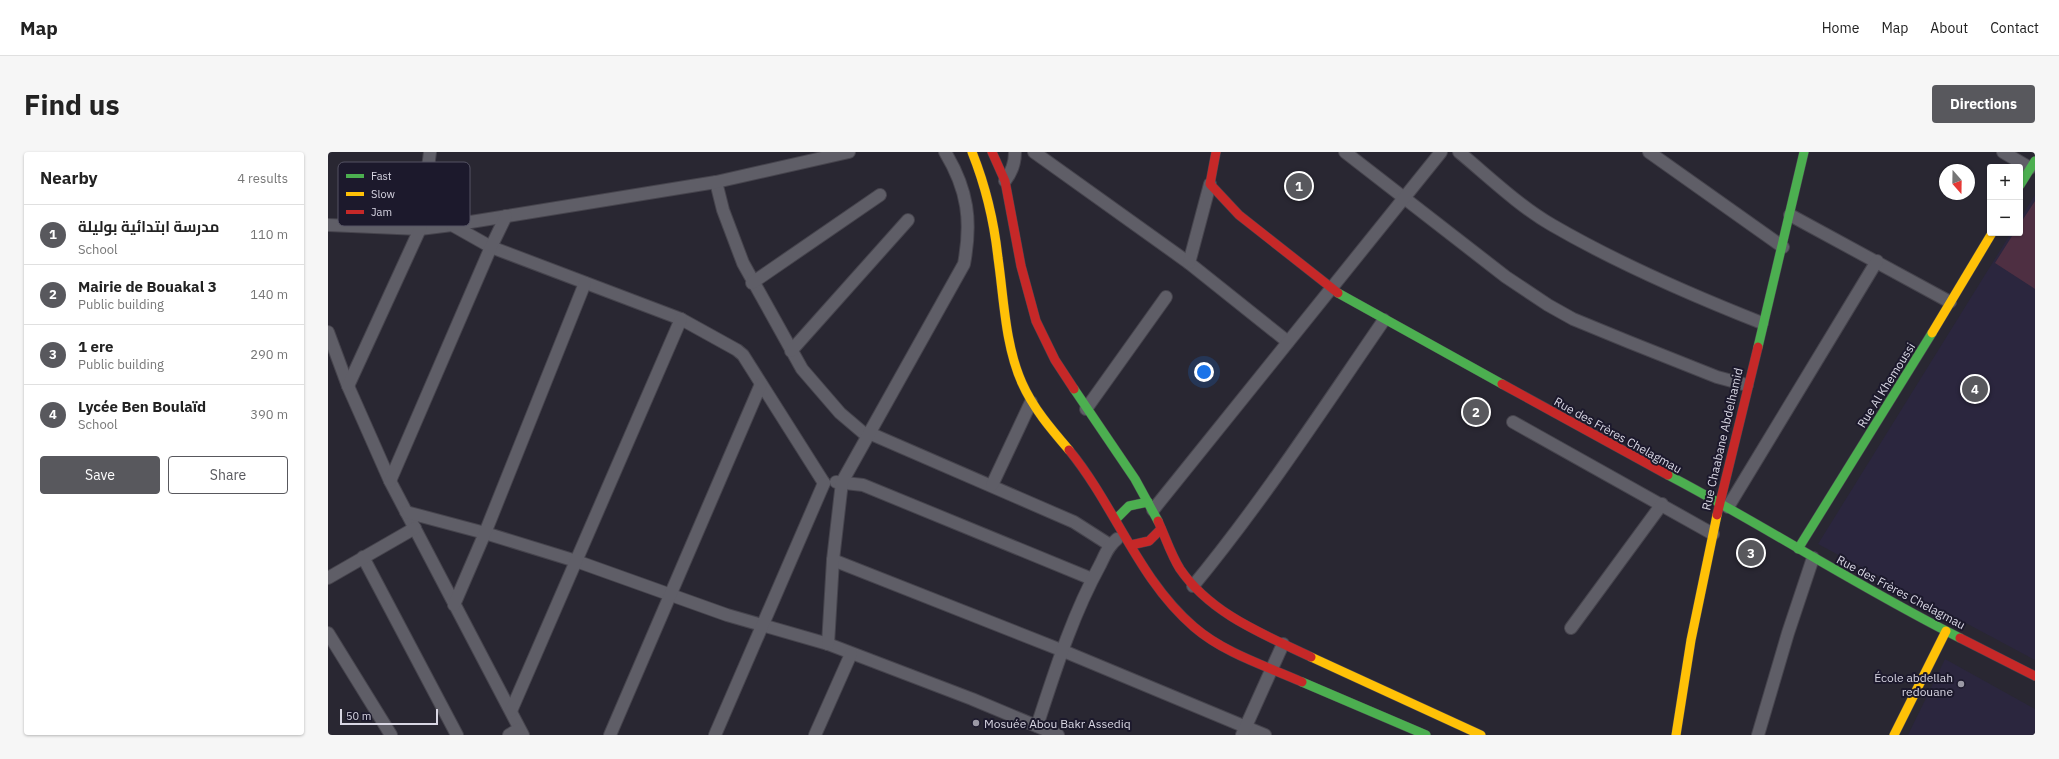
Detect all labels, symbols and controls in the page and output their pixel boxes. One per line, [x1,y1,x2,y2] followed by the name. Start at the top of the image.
[20,16,58,40] text: Map
[1822,19,1859,37] text: Home
[1881,19,1908,37] text: Map
[1930,19,1968,37] text: About
[1990,19,2039,37] text: Contact
[1932,85,2035,123] button: Directions
[24,86,120,123] text: Find us
[338,162,470,226] legend
[1939,164,1975,200] north arrow
[1987,164,2023,236] map controls
[1987,164,2023,200] button: +
[40,167,98,189] text: Nearby
[371,169,392,183] text: Fast
[237,170,288,187] text: 4 results
[1286,171,1312,201] pin: 1
[371,187,395,201] text: Slow
[1987,200,2023,236] button: −
[371,205,392,219] text: Jam
[78,217,219,236] text: مدرسة ابتدائية بوليلة
[49,226,57,243] text: 1
[250,226,288,243] text: 110 m
[78,241,118,258] text: School
[78,277,217,296] text: Mairie de Bouakal 3
[49,286,57,303] text: 2
[250,286,288,303] text: 140 m
[78,296,164,313] text: Public building
[78,337,113,356] text: 1 ere
[1854,340,1918,430] street label: Rue Al Khemoussi
[49,346,57,363] text: 3
[250,346,288,363] text: 290 m
[78,356,164,373] text: Public building
[1194,362,1214,382] your location
[1698,366,1746,512] street label: Rue Chaabane Abdelhamid
[1962,374,1988,404] pin: 4
[1552,394,1684,476] street label: Rue des Frères Chelagmau
[78,397,206,416] text: Lycée Ben Boulaïd
[1463,397,1489,427] pin: 2
[49,406,57,423] text: 4
[250,406,288,423] text: 390 m
[78,416,118,433] text: School
[40,456,160,494] button: Save
[168,456,288,494] button: Share
[1738,538,1764,568] pin: 3
[1834,552,1968,632] street label: Rue des Frères Chelagmau
[1874,670,1953,699] place label: École abdellah redouane
[1956,679,1966,689] marker: École abdellah redouane
[340,707,438,726] scale bar
[346,709,371,723] text: 50 m
[984,716,1131,731] place label: Mosuée Abou Bakr Assediq
[971,718,981,728] marker: Mosuée Abou Bakr Assediq

